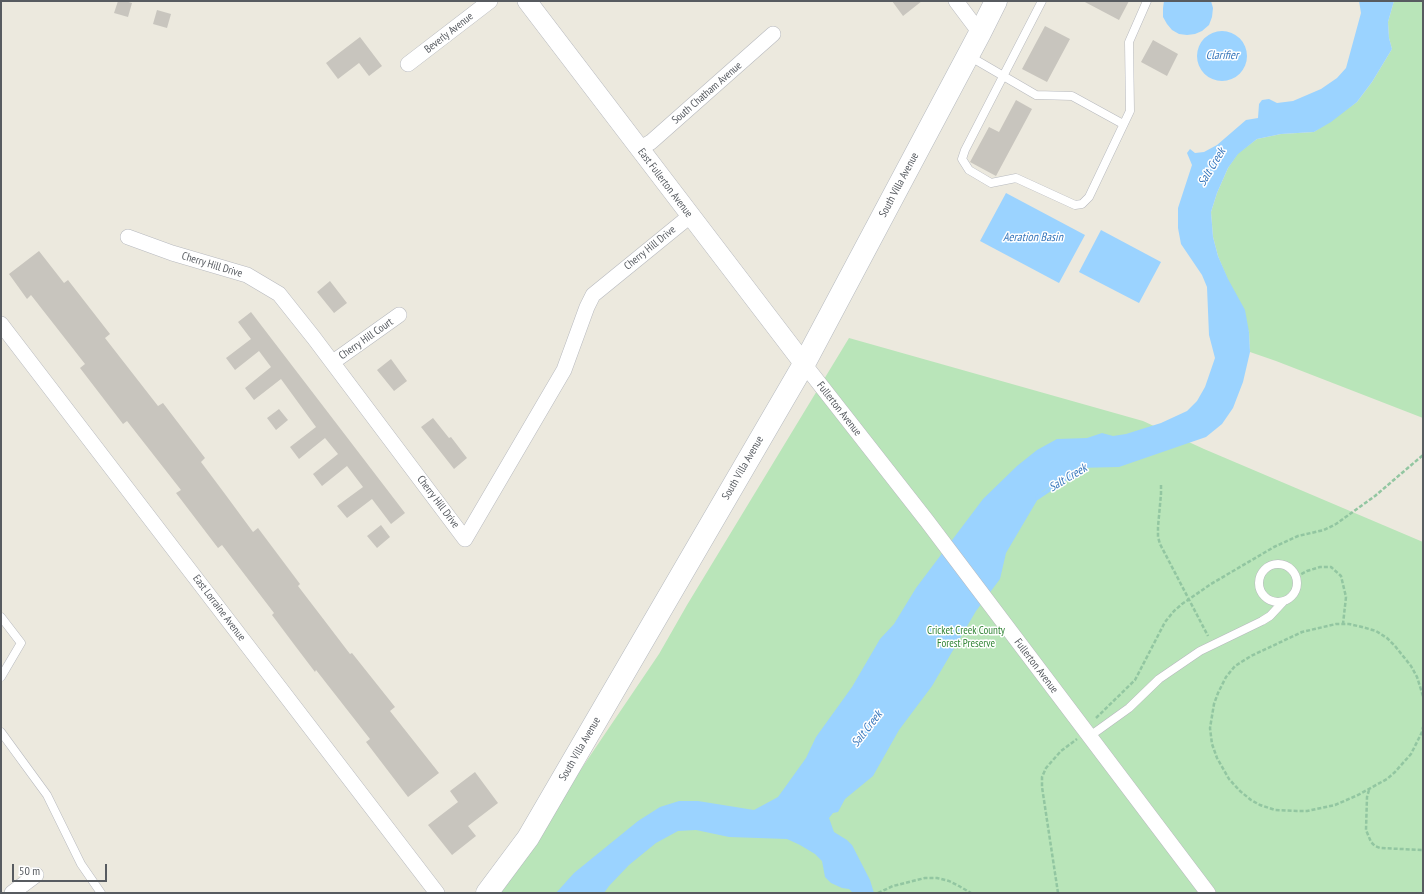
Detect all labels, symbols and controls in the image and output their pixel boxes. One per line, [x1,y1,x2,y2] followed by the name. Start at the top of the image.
[422,10,476,56] street label: Beverly Avenue
[1206,49,1238,63] water label: Clarifier
[669,59,745,127] street label: South Chatham Avenue
[1195,145,1229,189] water label: Salt Creek
[635,146,695,220] street label: East Fullerton Avenue
[876,150,922,220] street label: South Villa Avenue
[622,223,678,273] street label: Cherry Hill Drive
[1003,231,1063,245] water label: Aeration Basin
[180,250,244,280] street label: Cherry Hill Drive
[336,315,396,363] street label: Cherry Hill Court
[814,379,864,439] street label: Fullerton Avenue
[719,434,767,502] street label: South Villa Avenue
[1046,461,1090,495] water label: Salt Creek
[414,473,462,531] street label: Cherry Hill Drive
[190,572,248,644] street label: East Lorraine Avenue
[927,624,1005,650] park label: Cricket Creek County Forest Preserve
[1011,636,1061,696] street label: Fullerton Avenue
[848,708,886,750] water label: Salt Creek
[556,715,604,783] street label: South Villa Avenue
[14,856,109,882] scale bar
[19,863,40,878] text: 50 m

